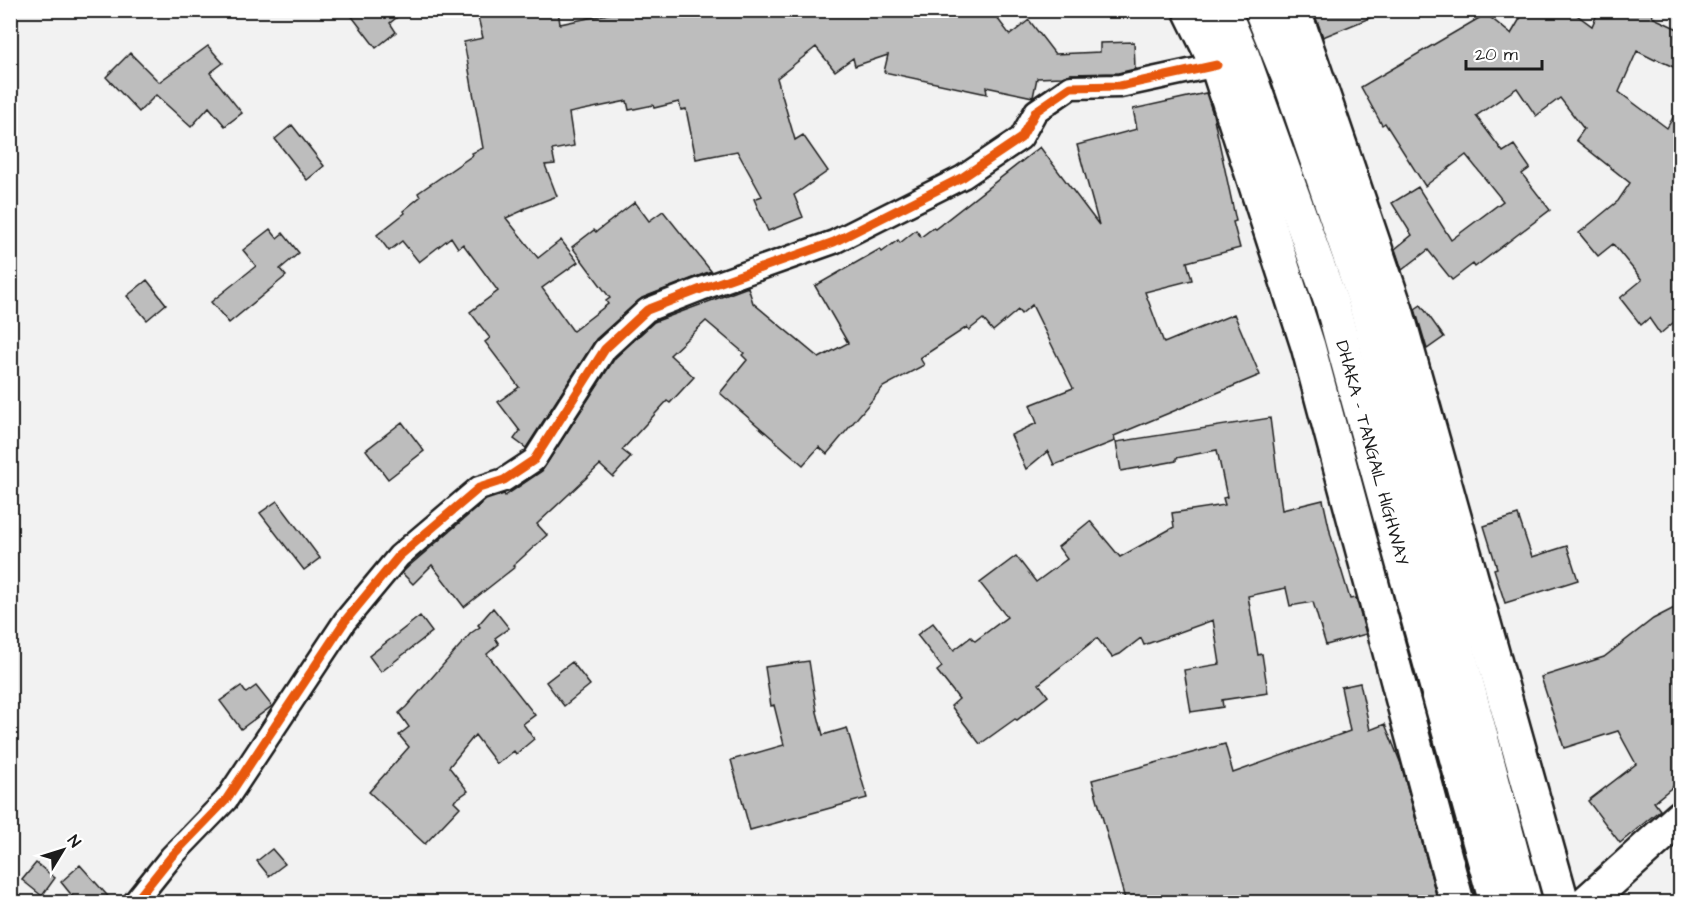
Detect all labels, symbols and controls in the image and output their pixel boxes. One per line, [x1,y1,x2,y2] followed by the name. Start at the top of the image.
[1466,33,1542,71] scale bar
[1475,42,1518,67] text: 20 m
[1329,338,1415,569] street label: DHAKA - TANGAIL HIGHWAY
[33,820,93,880] north arrow
[62,831,86,852] text: N

